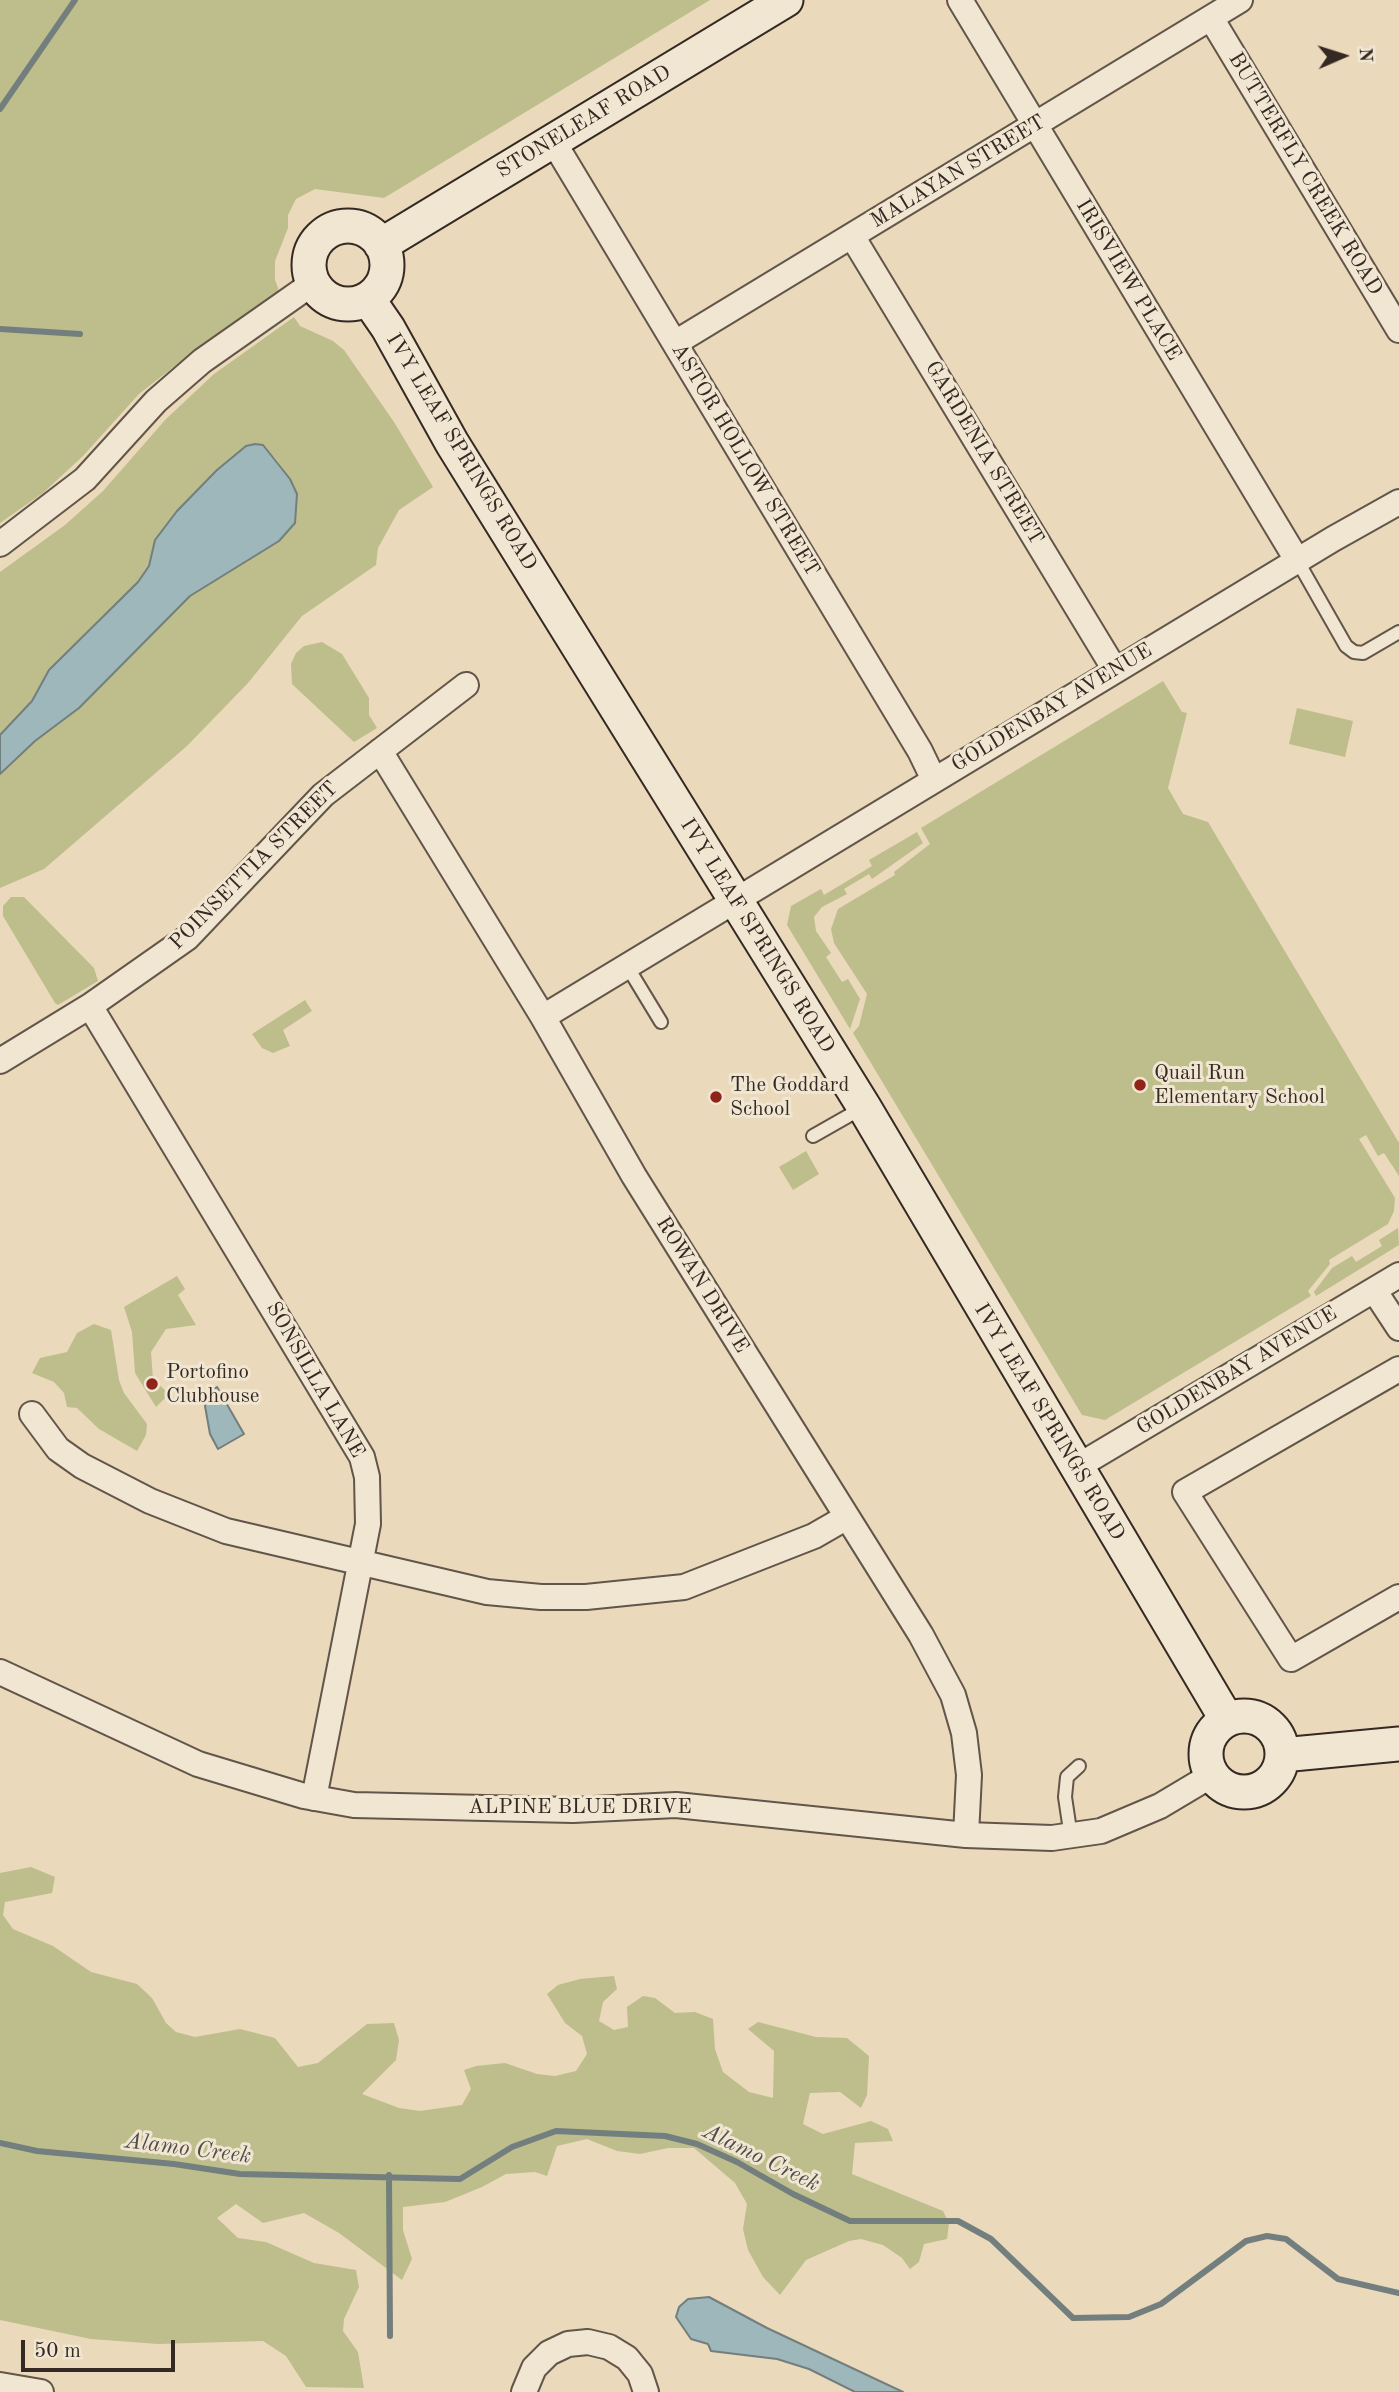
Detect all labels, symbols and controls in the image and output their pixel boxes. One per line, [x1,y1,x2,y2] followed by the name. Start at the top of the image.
[1308,21,1378,91] north arrow
[1355,47,1374,63] text: N
[1222,48,1388,300] street label: BUTTERFLY CREEK ROAD
[492,60,676,184] street label: STONELEAF ROAD
[866,110,1050,234] street label: MALAYAN STREET
[1070,195,1186,365] street label: IRISVIEW PLACE
[380,329,542,575] street label: IVY LEAF SPRINGS ROAD
[665,339,825,581] street label: ASTOR HOLLOW STREET
[919,357,1049,549] street label: GARDENIA STREET
[947,638,1157,778] street label: GOLDENBAY AVENUE
[164,776,344,956] street label: POINSETTIA STREET
[674,814,840,1058] street label: IVY LEAF SPRINGS ROAD
[1154,1060,1325,1110] place label: Quail Run Elementary School
[730,1072,849,1122] place label: The Goddard School
[1132,1077,1148,1093] marker: Quail Run Elementary School
[708,1089,724,1105] marker: The Goddard School
[650,1212,754,1358] street label: ROWAN DRIVE
[260,1297,370,1463] street label: SONSILLA LANE
[968,1299,1130,1545] street label: IVY LEAF SPRINGS ROAD
[1132,1301,1342,1441] street label: GOLDENBAY AVENUE
[166,1359,260,1409] place label: Portofino Clubhouse
[144,1376,160,1392] marker: Portofino Clubhouse
[468,1794,692,1820] street label: ALPINE BLUE DRIVE
[698,2118,824,2198] water label: Alamo Creek
[123,2128,253,2170] water label: Alamo Creek
[24,2326,178,2370] scale bar
[34,2341,81,2362] text: 50 m

